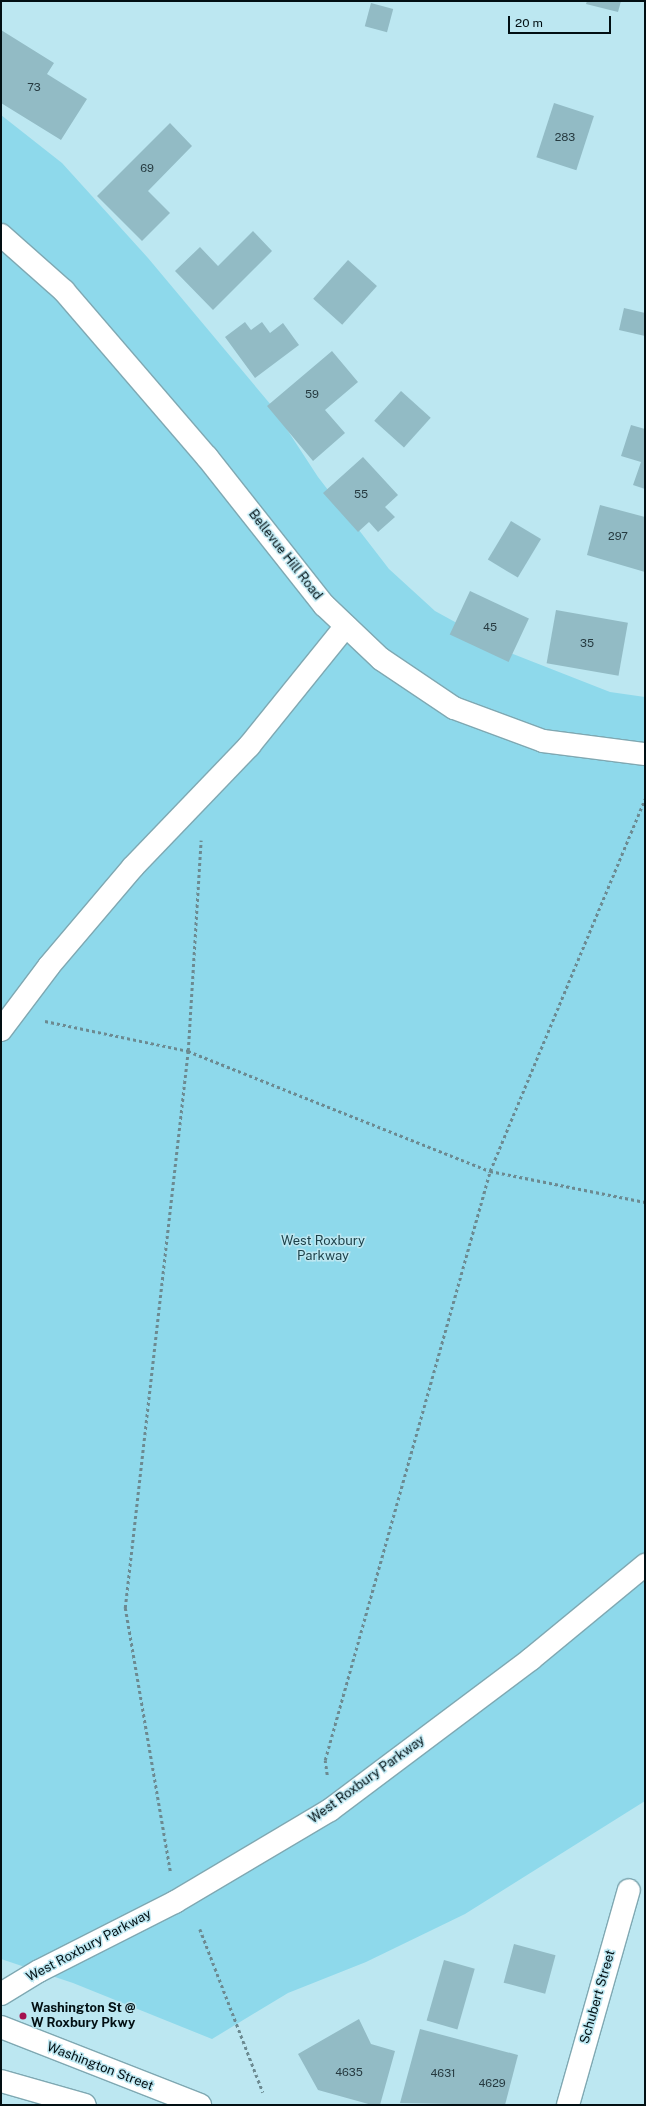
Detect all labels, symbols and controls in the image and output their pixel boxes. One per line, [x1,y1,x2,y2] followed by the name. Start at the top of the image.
[510,8,613,34] scale bar
[515,16,543,30] text: 20 m
[27,80,41,94] house number: 73
[555,130,575,144] house number: 283
[140,161,154,175] house number: 69
[305,387,319,401] house number: 59
[354,487,368,501] house number: 55
[245,507,325,603] street label: Bellevue Hill Road
[608,529,628,543] house number: 297
[483,620,497,634] house number: 45
[580,636,594,650] house number: 35
[281,1234,365,1265] park label: West Roxbury Parkway
[306,1733,428,1827] street label: West Roxbury Parkway
[24,1906,154,1986] street label: West Roxbury Parkway
[577,1948,619,2046] street label: Schubert Street
[31,2001,136,2032] place label: Washington St @ W Roxbury Pkwy
[18,2011,28,2021] marker: Washington St @ W Roxbury Pkwy
[45,2039,155,2095] street label: Washington Street
[335,2065,363,2079] house number: 4635
[430,2066,456,2080] house number: 4631
[478,2076,506,2090] house number: 4629

